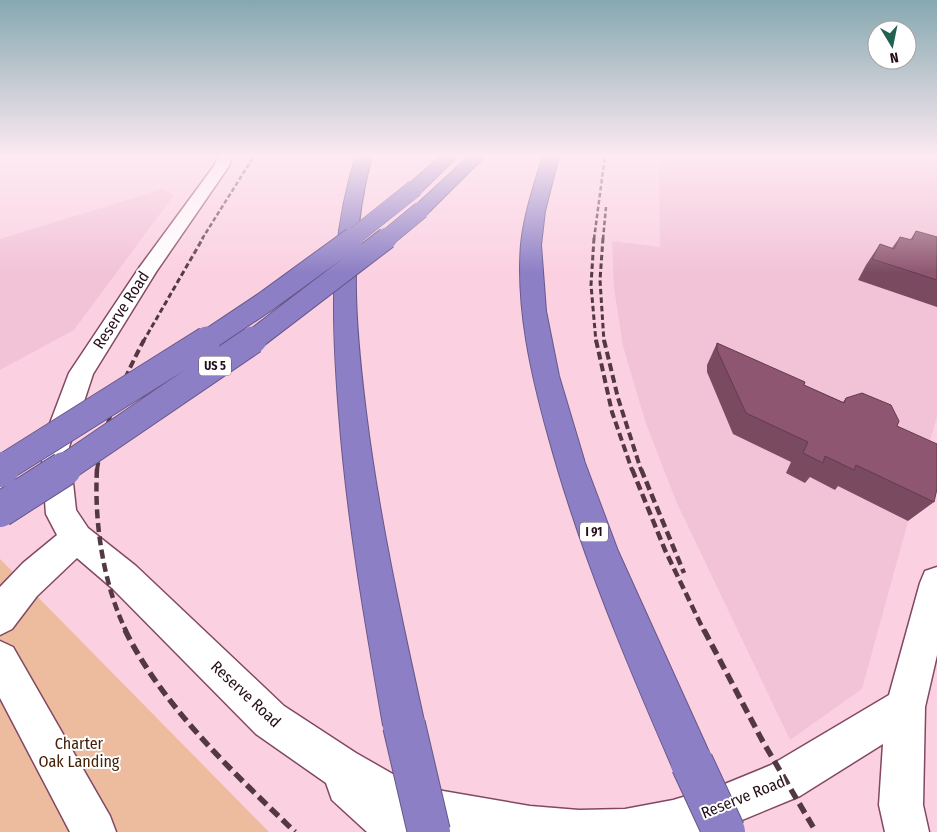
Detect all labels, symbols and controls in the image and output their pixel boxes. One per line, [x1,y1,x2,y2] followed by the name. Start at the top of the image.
[867,20,917,70] north arrow
[889,48,900,66] text: N
[89,268,153,352] street label: Reserve Road
[199,356,231,376] road number: US 5
[580,522,608,542] road number: I 91
[207,657,285,731] street label: Reserve Road
[39,734,120,771] park label: Charter Oak Landing
[698,772,788,822] street label: Reserve Road

